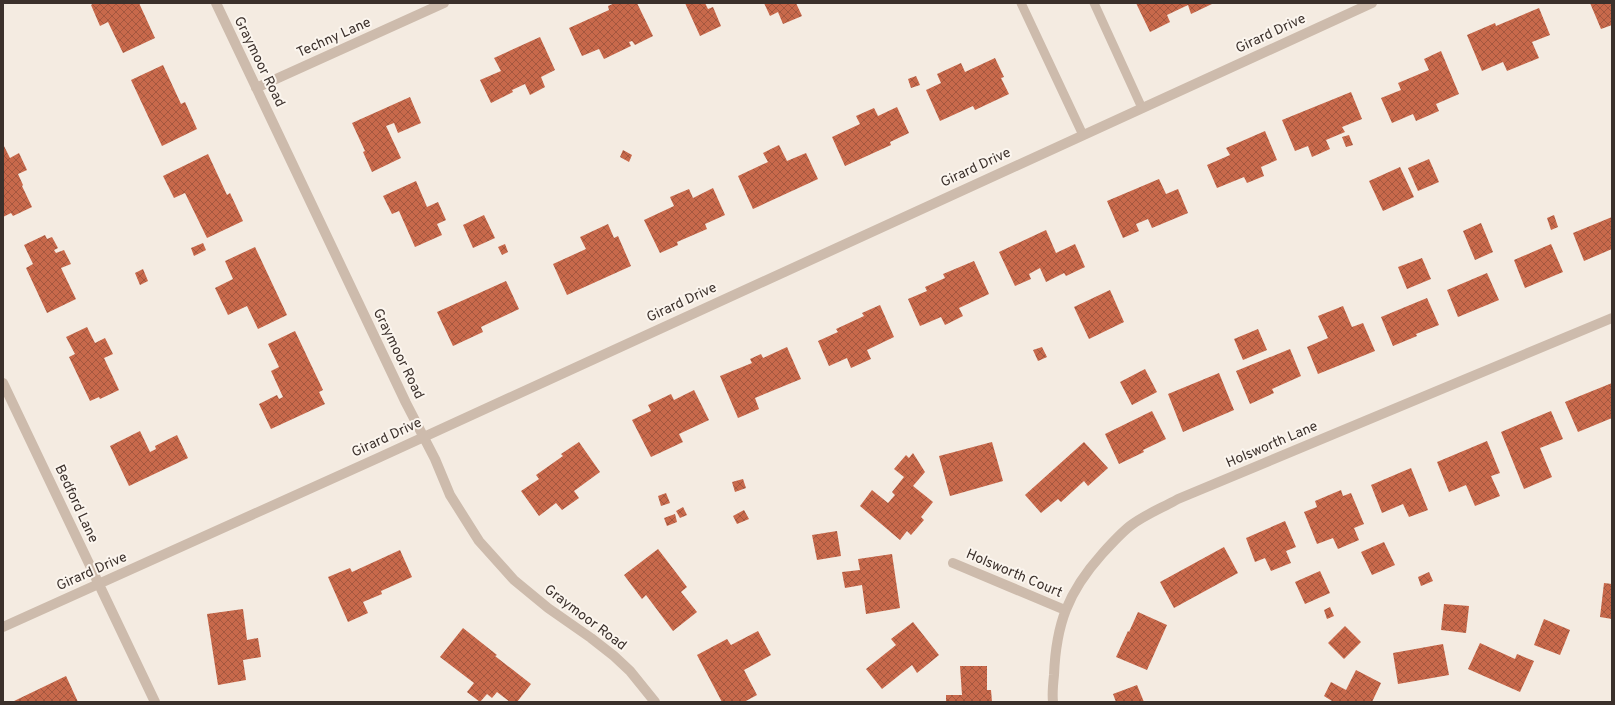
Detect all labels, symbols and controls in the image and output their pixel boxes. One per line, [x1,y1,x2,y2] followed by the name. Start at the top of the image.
[1233,10,1309,58] street label: Girard Drive
[230,14,288,110] street label: Graymoor Road
[294,14,374,62] street label: Techny Lane
[938,144,1014,192] street label: Girard Drive
[644,279,720,327] street label: Girard Drive
[369,306,427,402] street label: Graymoor Road
[349,414,425,462] street label: Girard Drive
[1223,418,1321,472] street label: Holsworth Lane
[50,462,102,546] street label: Bedford Lane
[963,546,1065,602] street label: Holsworth Court
[54,549,130,595] street label: Girard Drive
[540,582,630,654] street label: Graymoor Road

